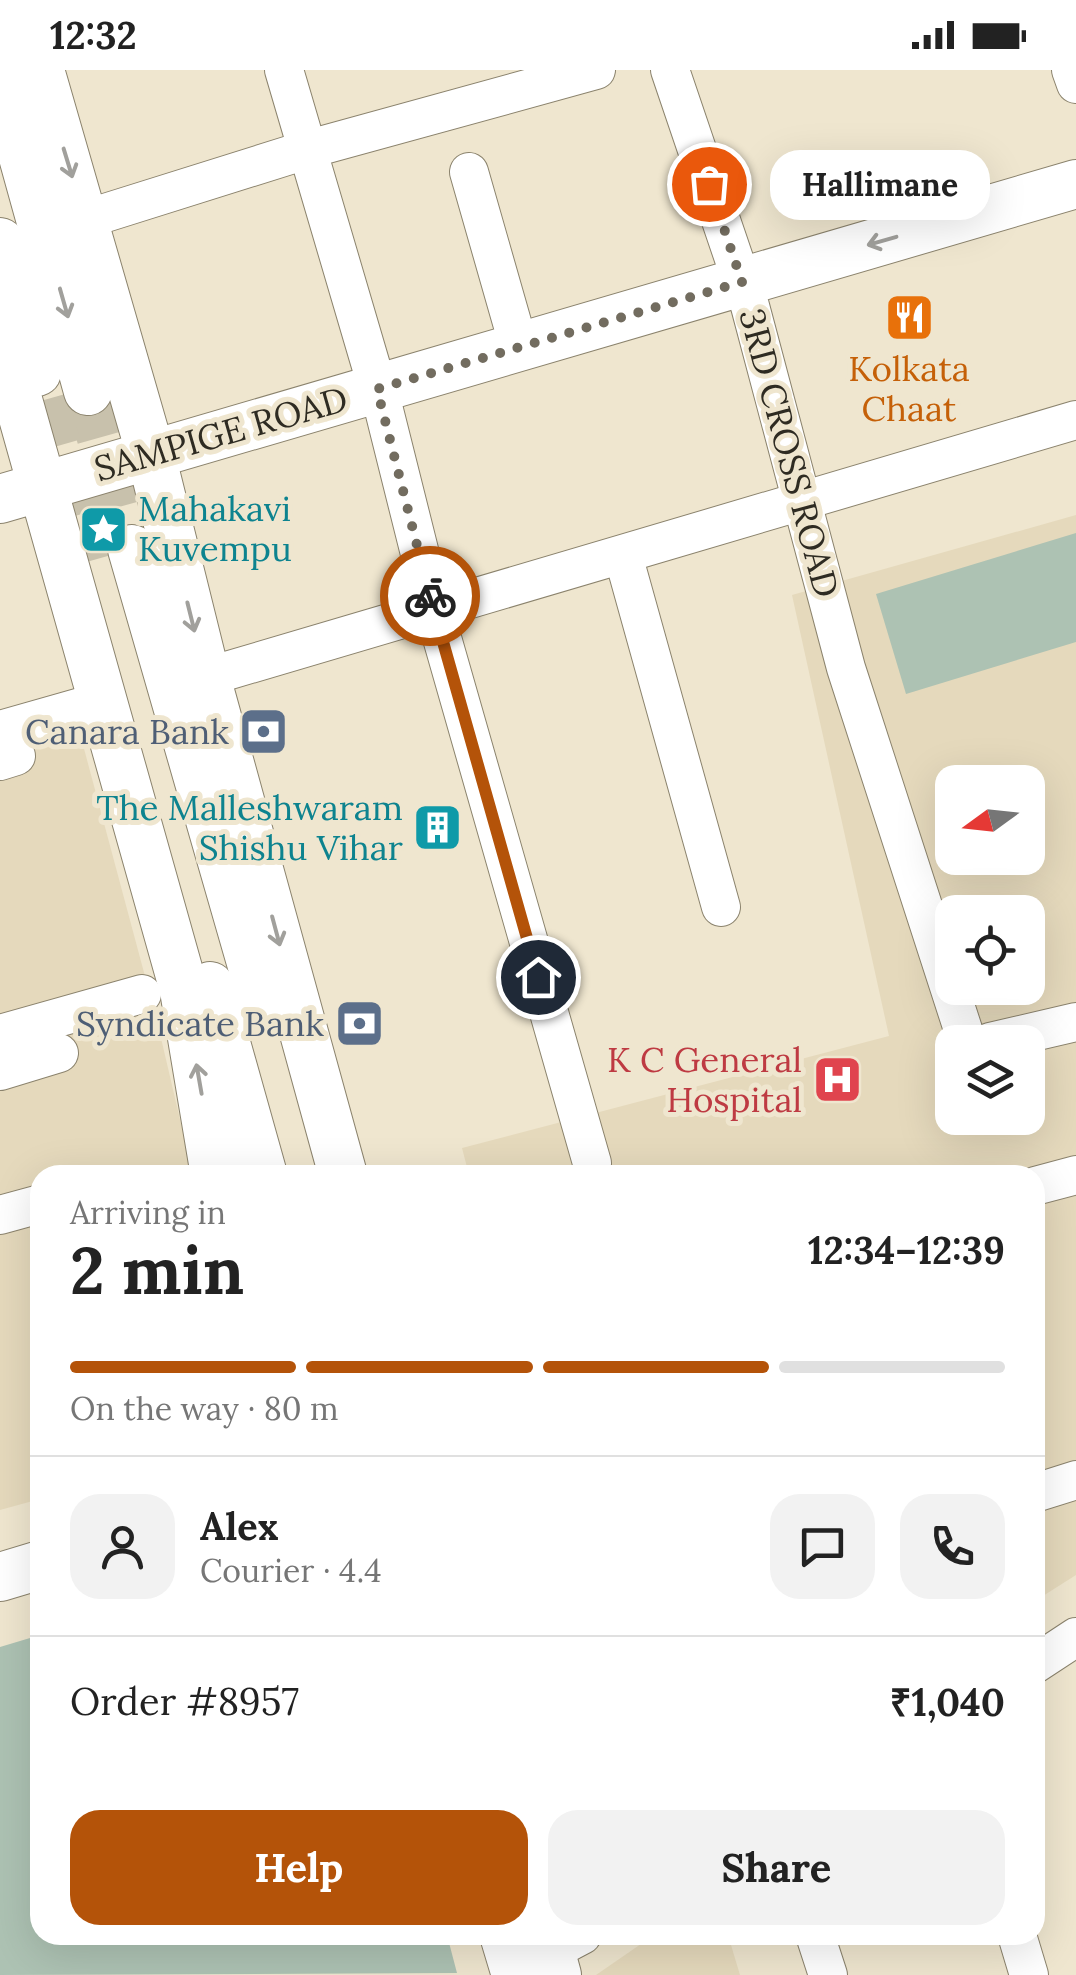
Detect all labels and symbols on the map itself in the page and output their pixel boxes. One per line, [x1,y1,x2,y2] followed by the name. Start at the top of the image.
[667,142,752,227] pin
[61,147,79,178] one-way arrow
[769,149,989,219] callout: Hallimane
[866,233,898,251] one-way arrow
[55,287,74,318] one-way arrow
[883,291,935,343] restaurant icon: Kolkata Chaat
[729,304,850,602] street label: 3RD CROSS ROAD
[848,346,970,431] place label: Kolkata Chaat
[89,376,353,491] street label: SAMPIGE ROAD
[138,486,292,571] place label: Mahakavi Kuvempu
[77,503,129,555] place icon: Mahakavi Kuvempu
[380,546,480,646] courier
[183,600,201,632] one-way arrow
[238,706,290,758] bank icon: Canara Bank
[25,709,229,754] place label: Canara Bank
[935,765,1045,875] north arrow
[96,785,403,870] place label: The Malleshwaram Shishu Vihar
[412,802,464,854] building icon: The Malleshwaram Shishu Vihar
[268,915,287,946] one-way arrow
[496,935,581,1020] pin
[333,998,385,1050] bank icon: Syndicate Bank
[76,1001,324,1046] place label: Syndicate Bank
[607,1037,802,1122] place label: K C General Hospital
[811,1054,863,1106] hospital icon: K C General Hospital
[189,1063,208,1096] one-way arrow

